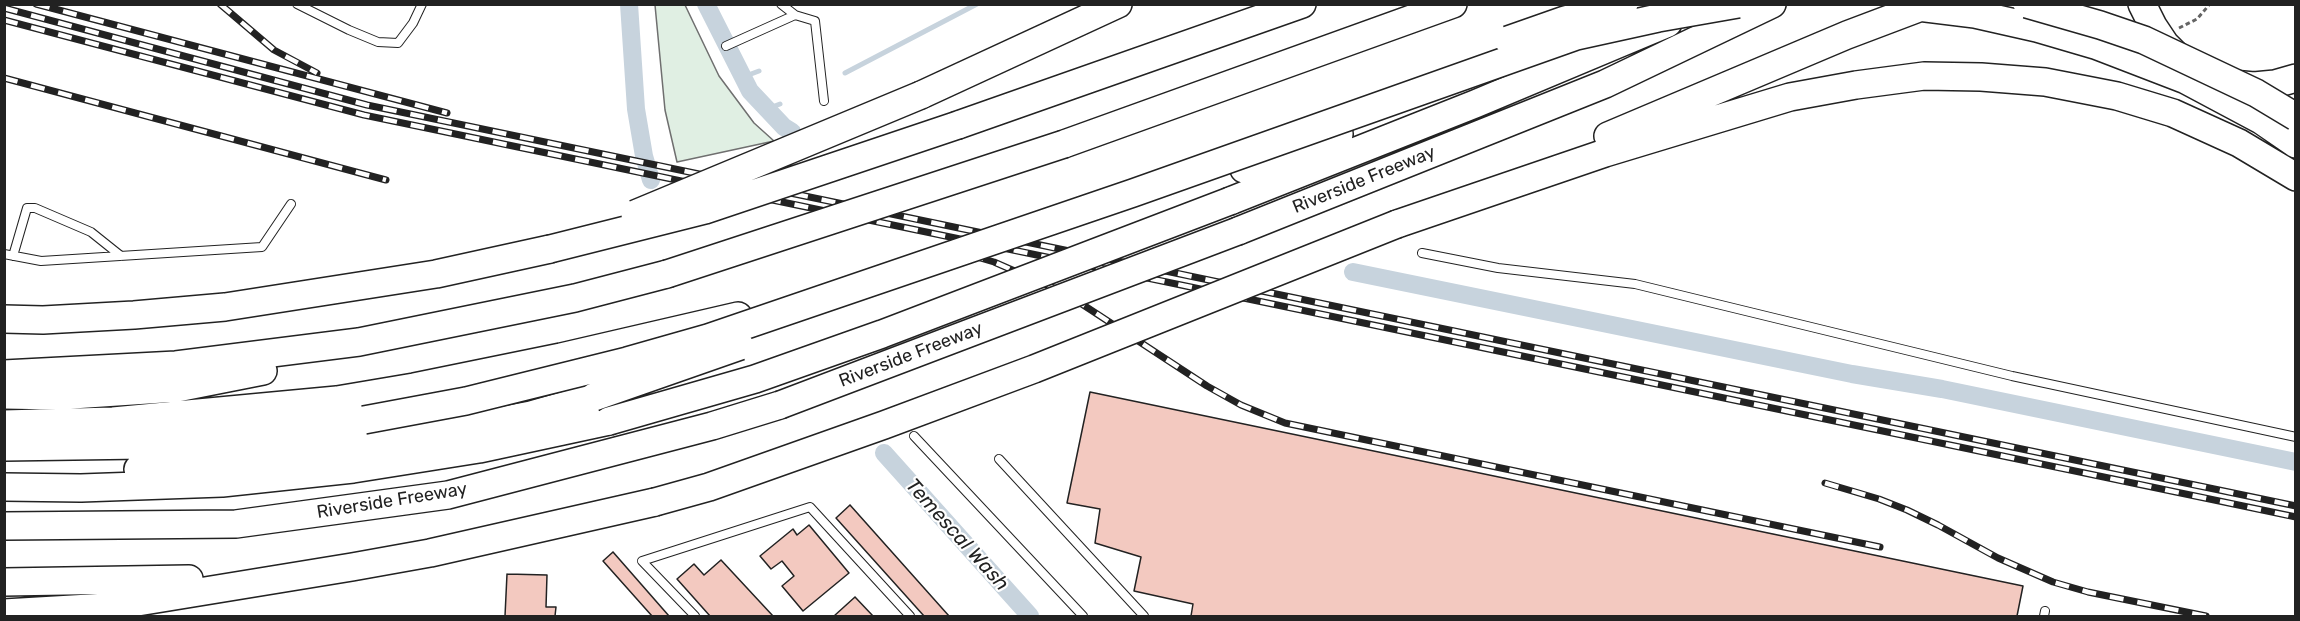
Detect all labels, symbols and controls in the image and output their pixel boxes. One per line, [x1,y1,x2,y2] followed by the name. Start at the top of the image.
[1289,141,1439,219] street label: Riverside Freeway
[836,318,986,392] street label: Riverside Freeway
[900,474,1014,596] water label: Temescal Wash
[315,478,469,524] street label: Riverside Freeway

